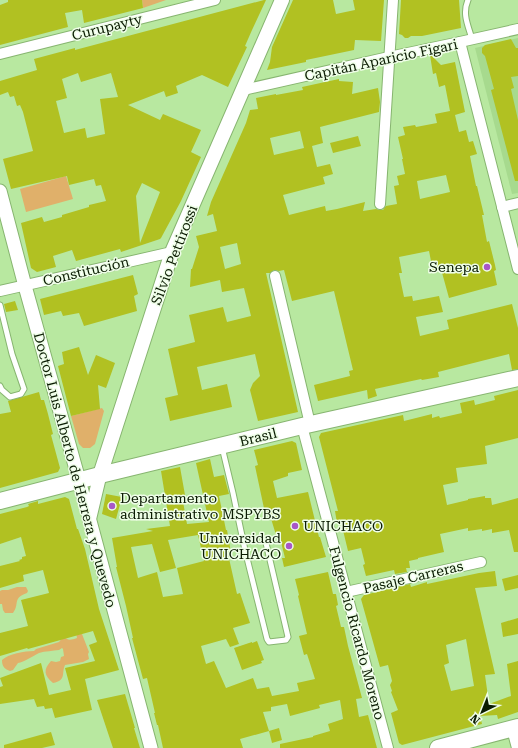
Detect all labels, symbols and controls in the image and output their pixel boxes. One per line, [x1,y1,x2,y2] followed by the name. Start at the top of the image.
[70,10,145,43] street label: Curupayty
[303,36,459,84] street label: Capitán Aparicio Figari
[148,202,201,307] street label: Silvio Pettirossi
[41,253,131,289] street label: Constitución
[429,259,479,275] place label: Senepa
[482,262,492,272] marker: Senepa
[30,331,120,609] street label: Doctor Luis Alberto de Herrera y Quevedo
[238,424,279,449] street label: Brasil
[120,490,281,522] place label: Departamento administrativo MSPYBS
[107,501,117,511] marker: Departamento administrativo MSPYBS
[303,518,383,534] place label: UNICHACO
[290,521,300,531] marker: UNICHACO
[199,530,281,562] place label: Universidad UNICHACO
[284,541,294,551] marker: Universidad UNICHACO
[326,544,388,722] street label: Fulgencio Ricardo Moreno
[361,558,465,596] street label: Pasaje Carreras
[462,692,502,732] north arrow
[468,711,483,727] text: N

